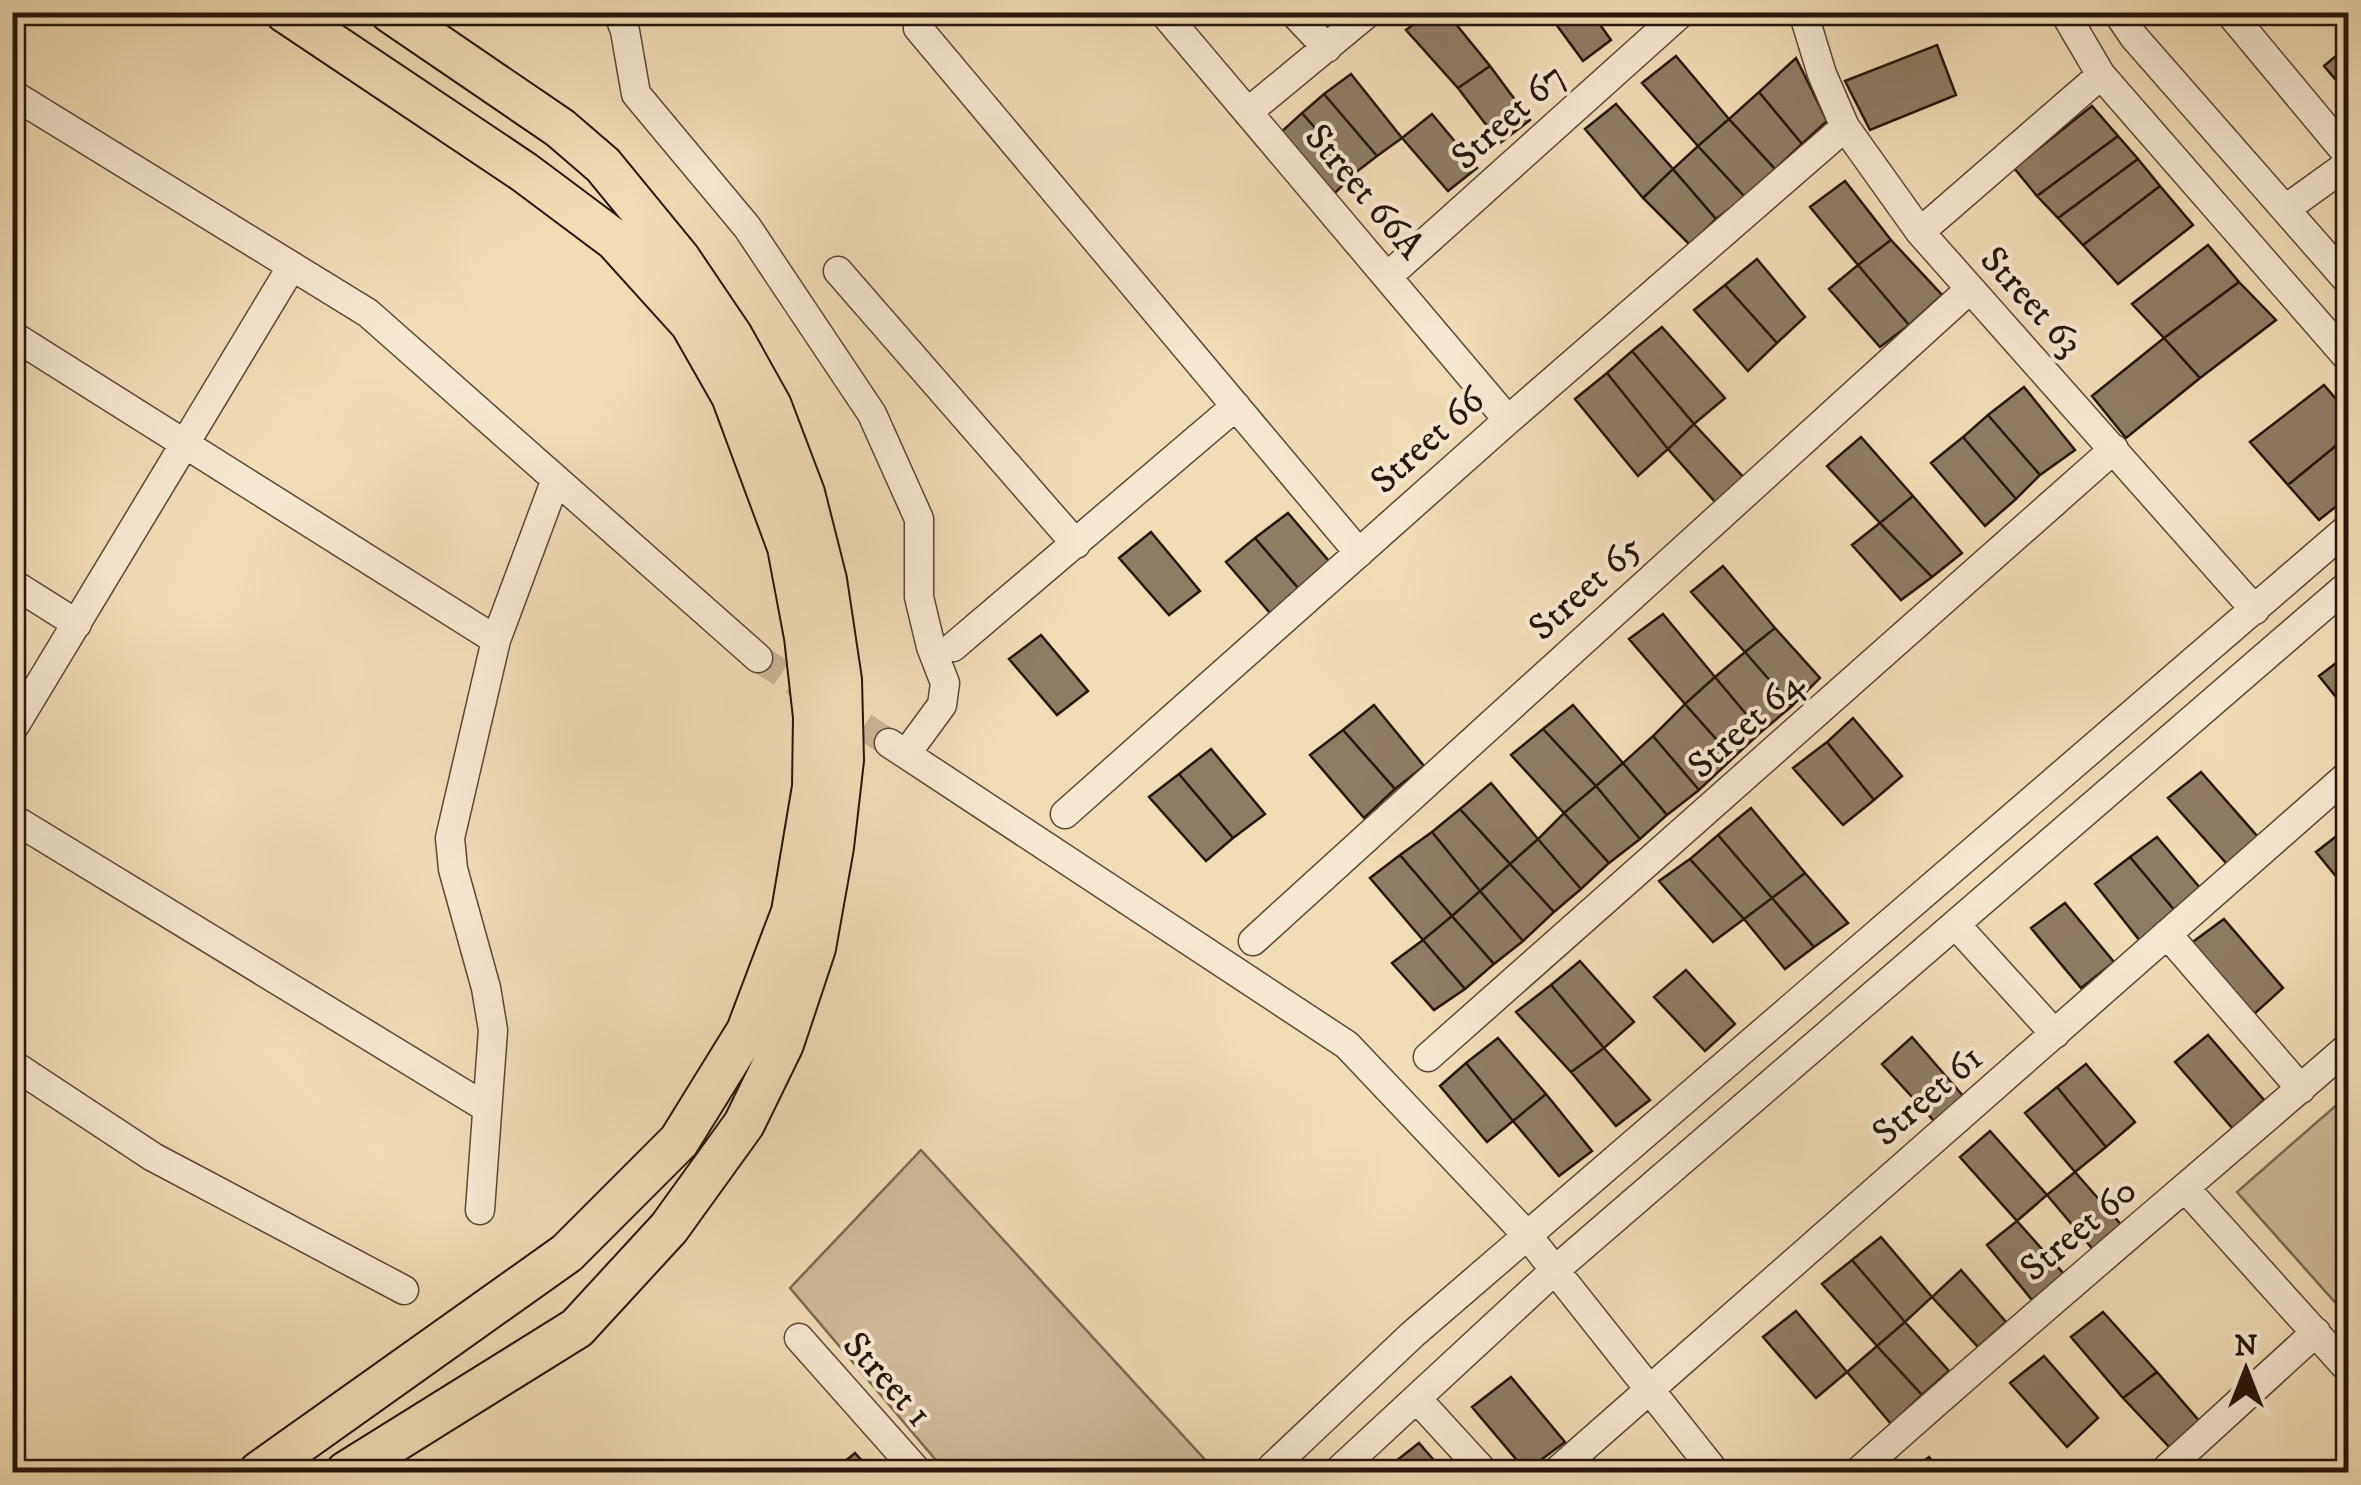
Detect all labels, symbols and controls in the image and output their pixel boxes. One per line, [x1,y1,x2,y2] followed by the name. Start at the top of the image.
[1442,53,1576,181] street label: Street 67
[1294,115,1435,270] street label: Street 66A
[1969,237,2093,367] street label: Street 63
[1361,376,1496,505] street label: Street 66
[1519,524,1653,652] street label: Street 65
[1678,660,1815,790] street label: Street 64
[1863,1035,1993,1157] street label: Street 61
[2011,1167,2147,1293] street label: Street 60
[2196,1320,2296,1420] north arrow
[832,1322,942,1438] street label: Street 1
[2235,1329,2258,1364] text: N

